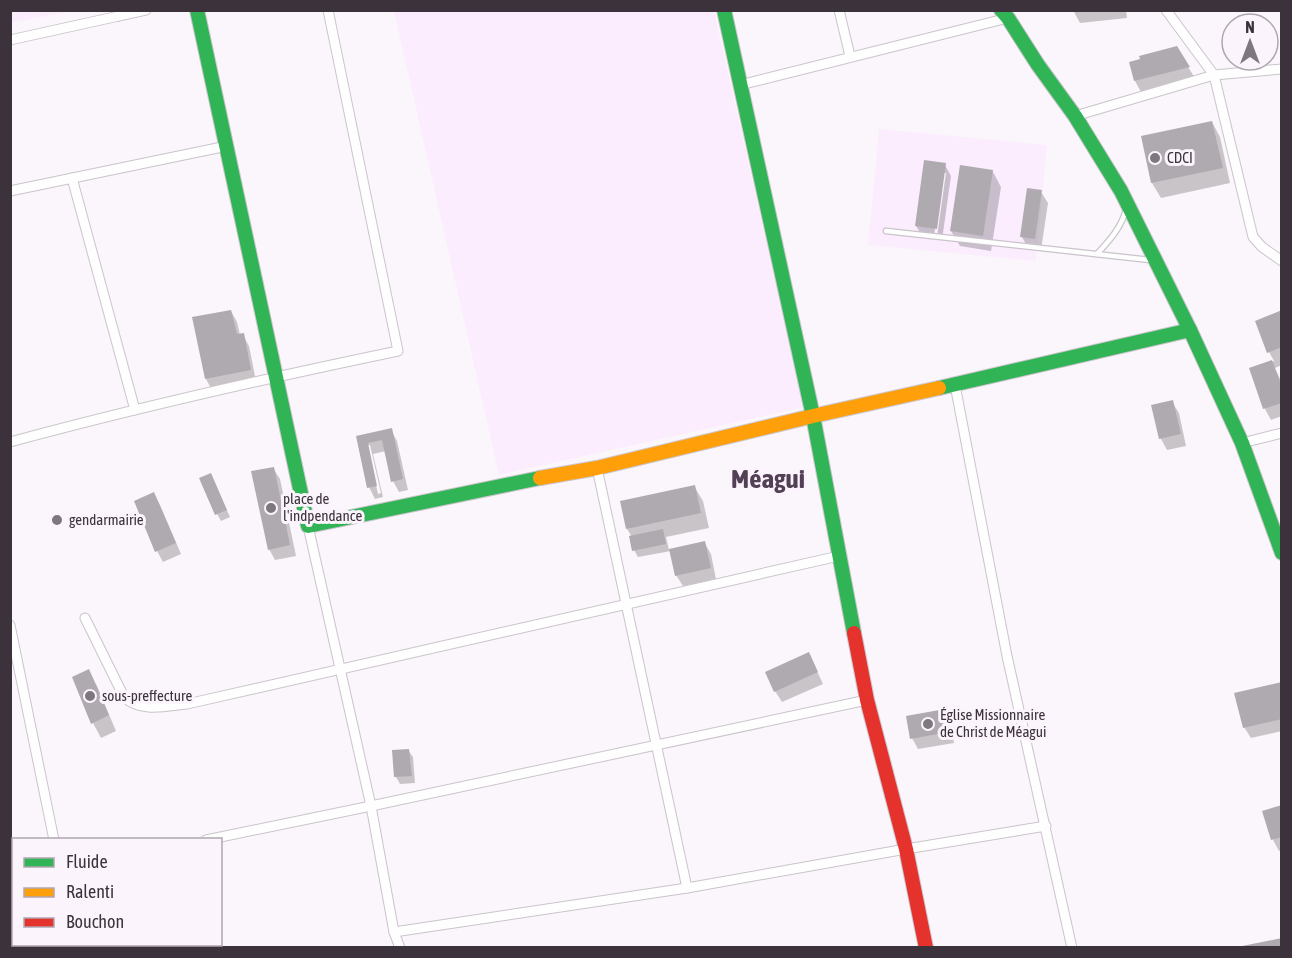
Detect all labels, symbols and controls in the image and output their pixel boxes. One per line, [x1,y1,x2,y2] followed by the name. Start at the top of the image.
[1220,12,1280,72] north arrow
[1245,18,1255,36] text: N
[1167,149,1193,166] place label: CDCI
[1148,151,1162,165] marker: CDCI
[731,463,805,494] district label: Méagui
[283,490,362,524] place label: place de l'indpendance
[264,501,278,515] marker: place de l'indpendance
[69,511,144,528] place label: gendarmairie
[50,513,64,527] marker: gendarmairie
[102,687,192,704] place label: sous-preffecture
[83,689,97,703] marker: sous-preffecture
[940,706,1047,740] place label: Église Missionnaire de Christ de Méagui
[921,717,935,731] marker: Église Missionnaire de Christ de Méagui
[12,838,222,946] legend
[66,851,108,872] text: Fluide
[66,881,114,902] text: Ralenti
[66,911,124,932] text: Bouchon

